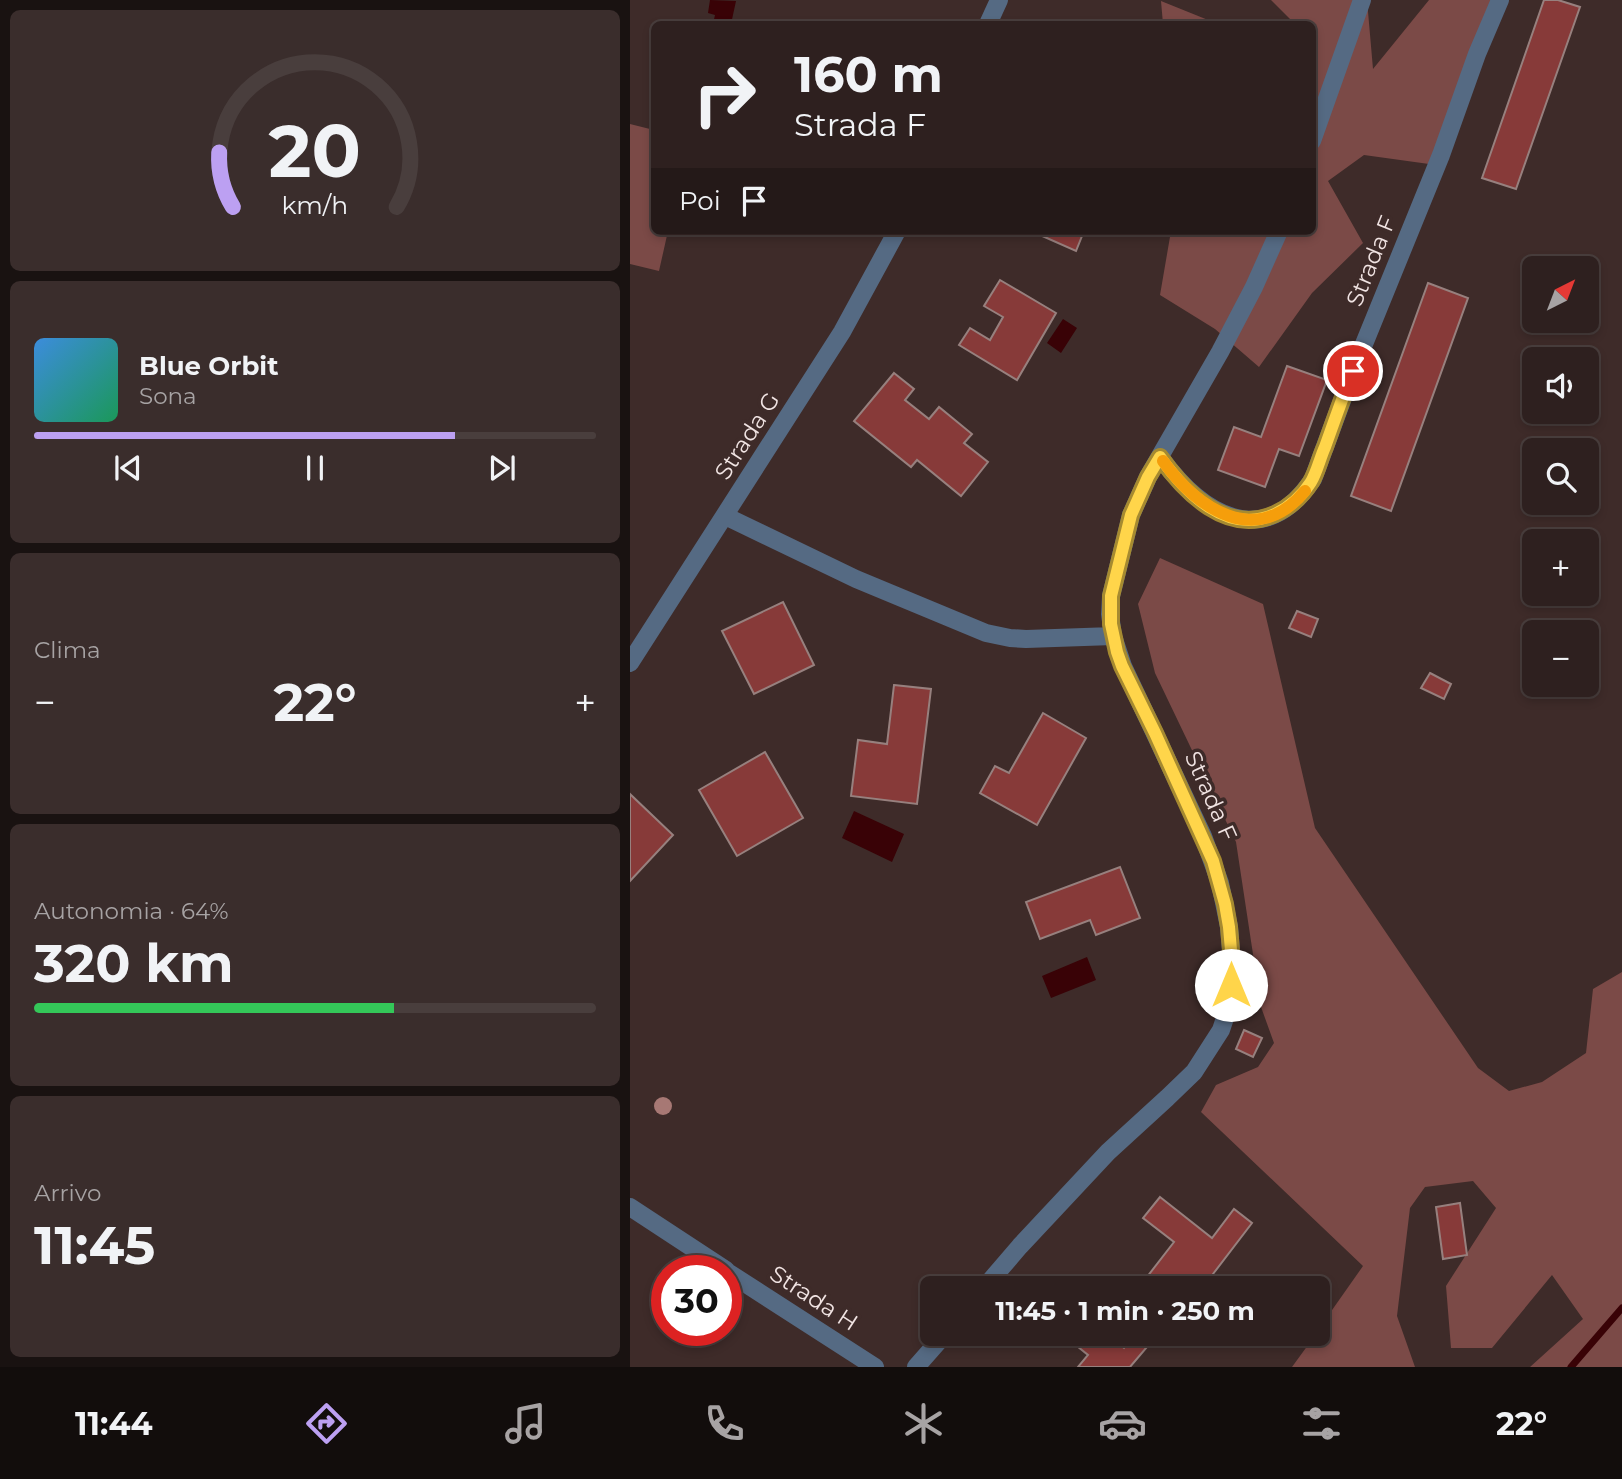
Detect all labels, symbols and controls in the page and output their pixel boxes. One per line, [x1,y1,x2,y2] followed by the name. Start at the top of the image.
[794,45,943,104] text: 160 m
[679,49,770,140] icon: right
[794,105,926,144] text: Strada F
[269,107,361,195] text: 20
[735,182,773,220] icon: arrive
[679,185,721,217] text: Poi
[282,190,348,220] text: km/h
[1340,212,1402,310] street label: Strada F
[1522,256,1600,332] north arrow
[1522,256,1599,697] map controls
[1323,341,1383,401] pin
[1522,347,1599,424] button: sound
[139,350,278,382] text: Blue Orbit
[1334,352,1372,390] icon: arrive
[139,382,197,410] text: Sona
[708,387,786,485] street label: Strada G
[1522,438,1599,515] button: search
[109,449,147,487] icon: previous
[296,449,334,487] icon: pause
[483,449,521,487] icon: next
[1522,529,1599,606] button: +
[1522,620,1599,697] button: −
[34,636,101,664] text: Clima
[273,671,357,734] text: 22°
[34,679,56,726] text: −
[574,679,596,726] text: +
[1179,747,1243,845] street label: Strada F
[34,897,229,925] text: Autonomia · 64%
[34,932,234,995] text: 320 km
[1194,948,1268,1022] position arrow
[34,1179,101,1207] text: Arrivo
[34,1214,155,1277] text: 11:45
[651,1255,742,1346] speed limit sign: 30
[765,1259,863,1337] street label: Strada H
[995,1295,1255,1327] text: 11:45 · 1 min · 250 m
[302,1399,351,1448] icon: directions
[501,1399,550,1448] icon: music
[700,1399,749,1448] icon: phone
[899,1399,948,1448] icon: climate
[1098,1399,1147,1448] icon: car
[1297,1399,1346,1448] icon: filters
[75,1404,153,1443] text: 11:44
[1496,1404,1547,1443] text: 22°

